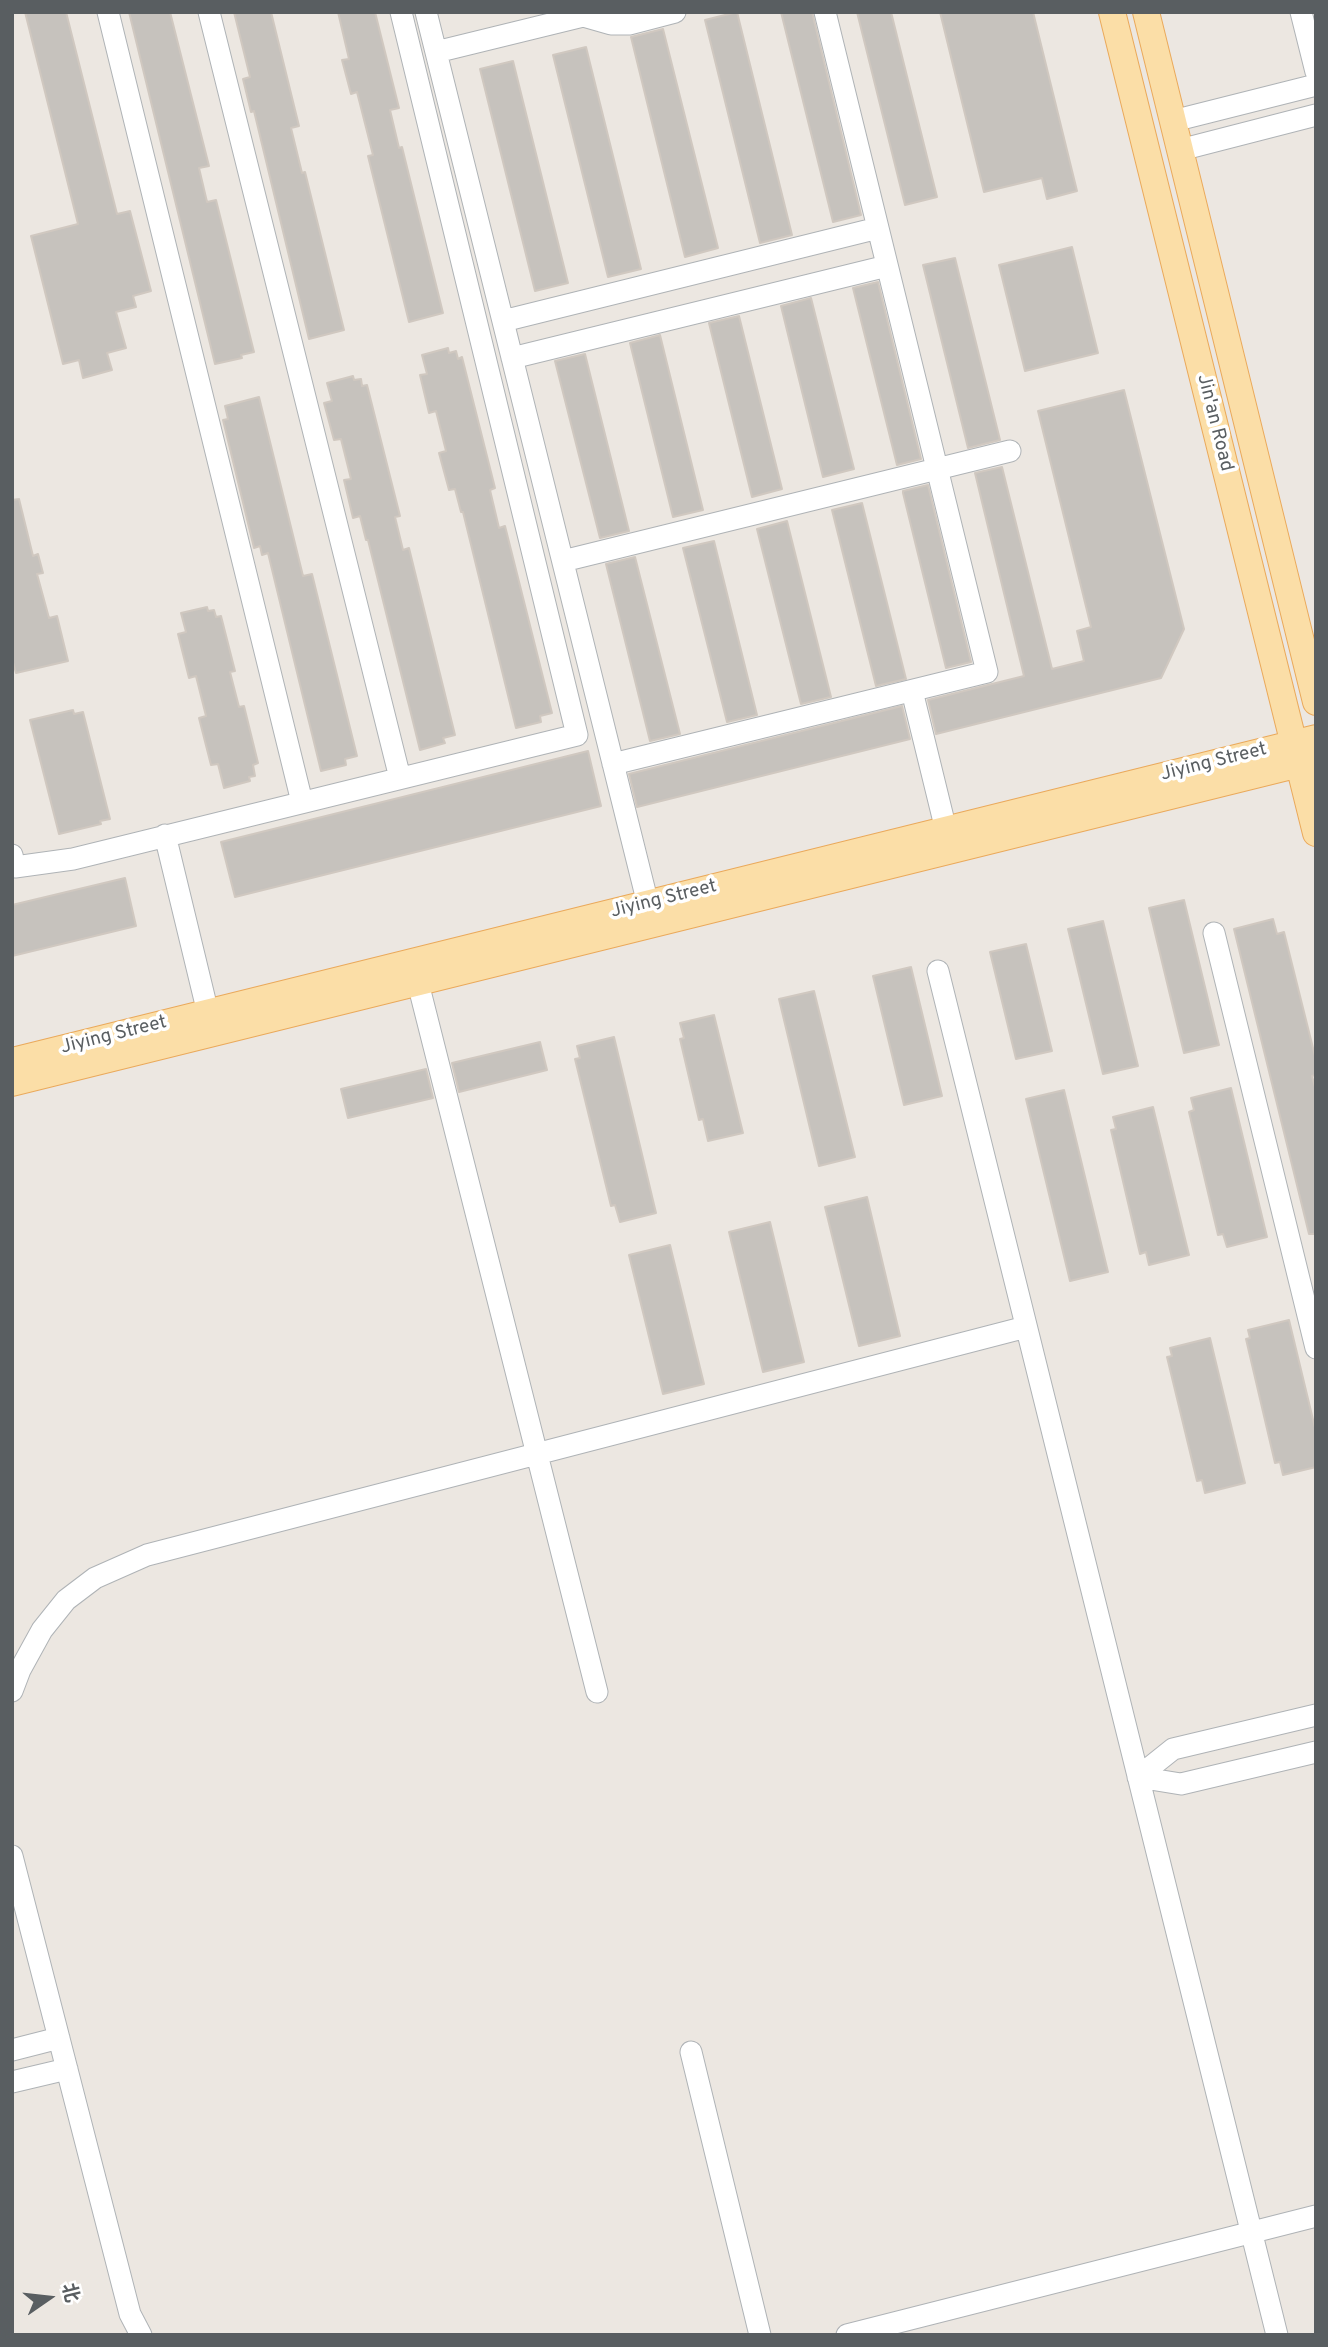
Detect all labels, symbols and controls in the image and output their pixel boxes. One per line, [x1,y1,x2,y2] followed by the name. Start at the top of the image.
[1191,372,1237,474] street label: Jin'an Road
[1159,739,1269,787] street label: Jiying Street
[609,876,719,924] street label: Jiying Street
[59,1012,169,1060] street label: Jiying Street
[14,2263,84,2333] north arrow
[55,2281,83,2305] text: 北

